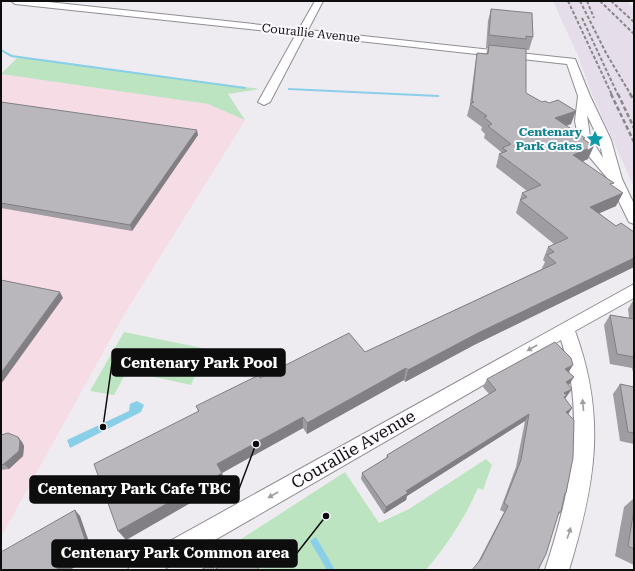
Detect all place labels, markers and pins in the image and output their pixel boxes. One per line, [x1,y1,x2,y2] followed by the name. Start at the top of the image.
[516,125,583,153] place label: Centenary Park Gates
[585,129,605,149] place icon: Centenary Park Gates
[112,349,285,376] callout: Centenary Park Pool
[30,476,239,503] callout: Centenary Park Cafe TBC
[52,540,297,567] callout: Centenary Park Common area

